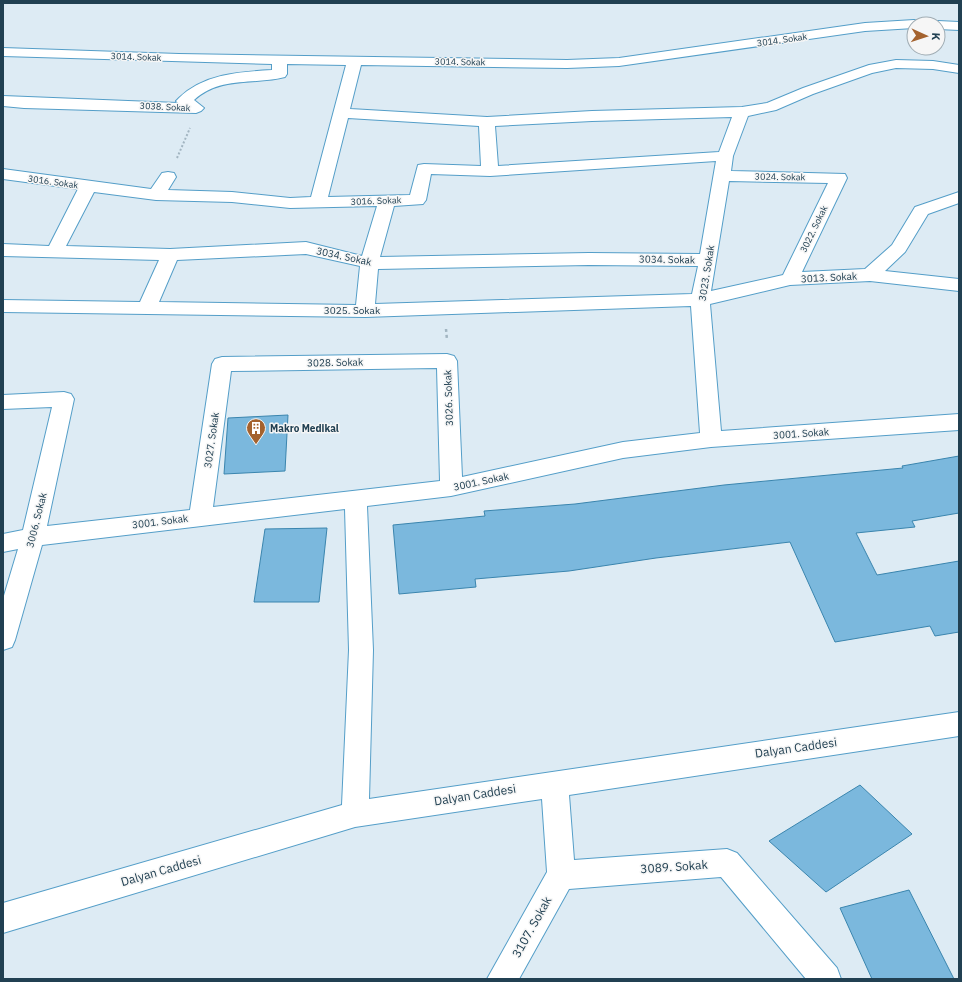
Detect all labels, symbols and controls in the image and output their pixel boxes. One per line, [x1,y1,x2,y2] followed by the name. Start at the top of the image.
[906,16,946,56] north arrow
[756,30,808,48] street label: 3014. Sokak
[929,32,943,41] text: K
[110,50,162,63] street label: 3014. Sokak
[435,56,486,67] street label: 3014. Sokak
[139,100,191,113] street label: 3038. Sokak
[755,171,806,182] street label: 3024. Sokak
[27,173,79,191] street label: 3016. Sokak
[350,194,402,207] street label: 3016. Sokak
[797,203,830,254] street label: 3022. Sokak
[315,244,374,269] street label: 3034. Sokak
[696,244,717,302] street label: 3023. Sokak
[639,253,696,267] street label: 3034. Sokak
[801,269,858,285] street label: 3013. Sokak
[324,304,381,317] street label: 3025. Sokak
[307,355,364,369] street label: 3028. Sokak
[441,369,456,426] street label: 3026. Sokak
[201,411,222,469] street label: 3027. Sokak
[245,417,267,445] building icon: Makro Medikal
[270,422,339,435] place label: Makro Medikal
[772,425,830,442] street label: 3001. Sokak
[452,469,511,494] street label: 3001. Sokak
[23,491,50,549] street label: 3006. Sokak
[131,512,190,531] street label: 3001. Sokak
[754,734,838,761] street label: Dalyan Caddesi
[433,781,517,808] street label: Dalyan Caddesi
[119,852,203,889] street label: Dalyan Caddesi
[640,857,709,876] street label: 3089. Sokak
[509,893,555,960] street label: 3107. Sokak

